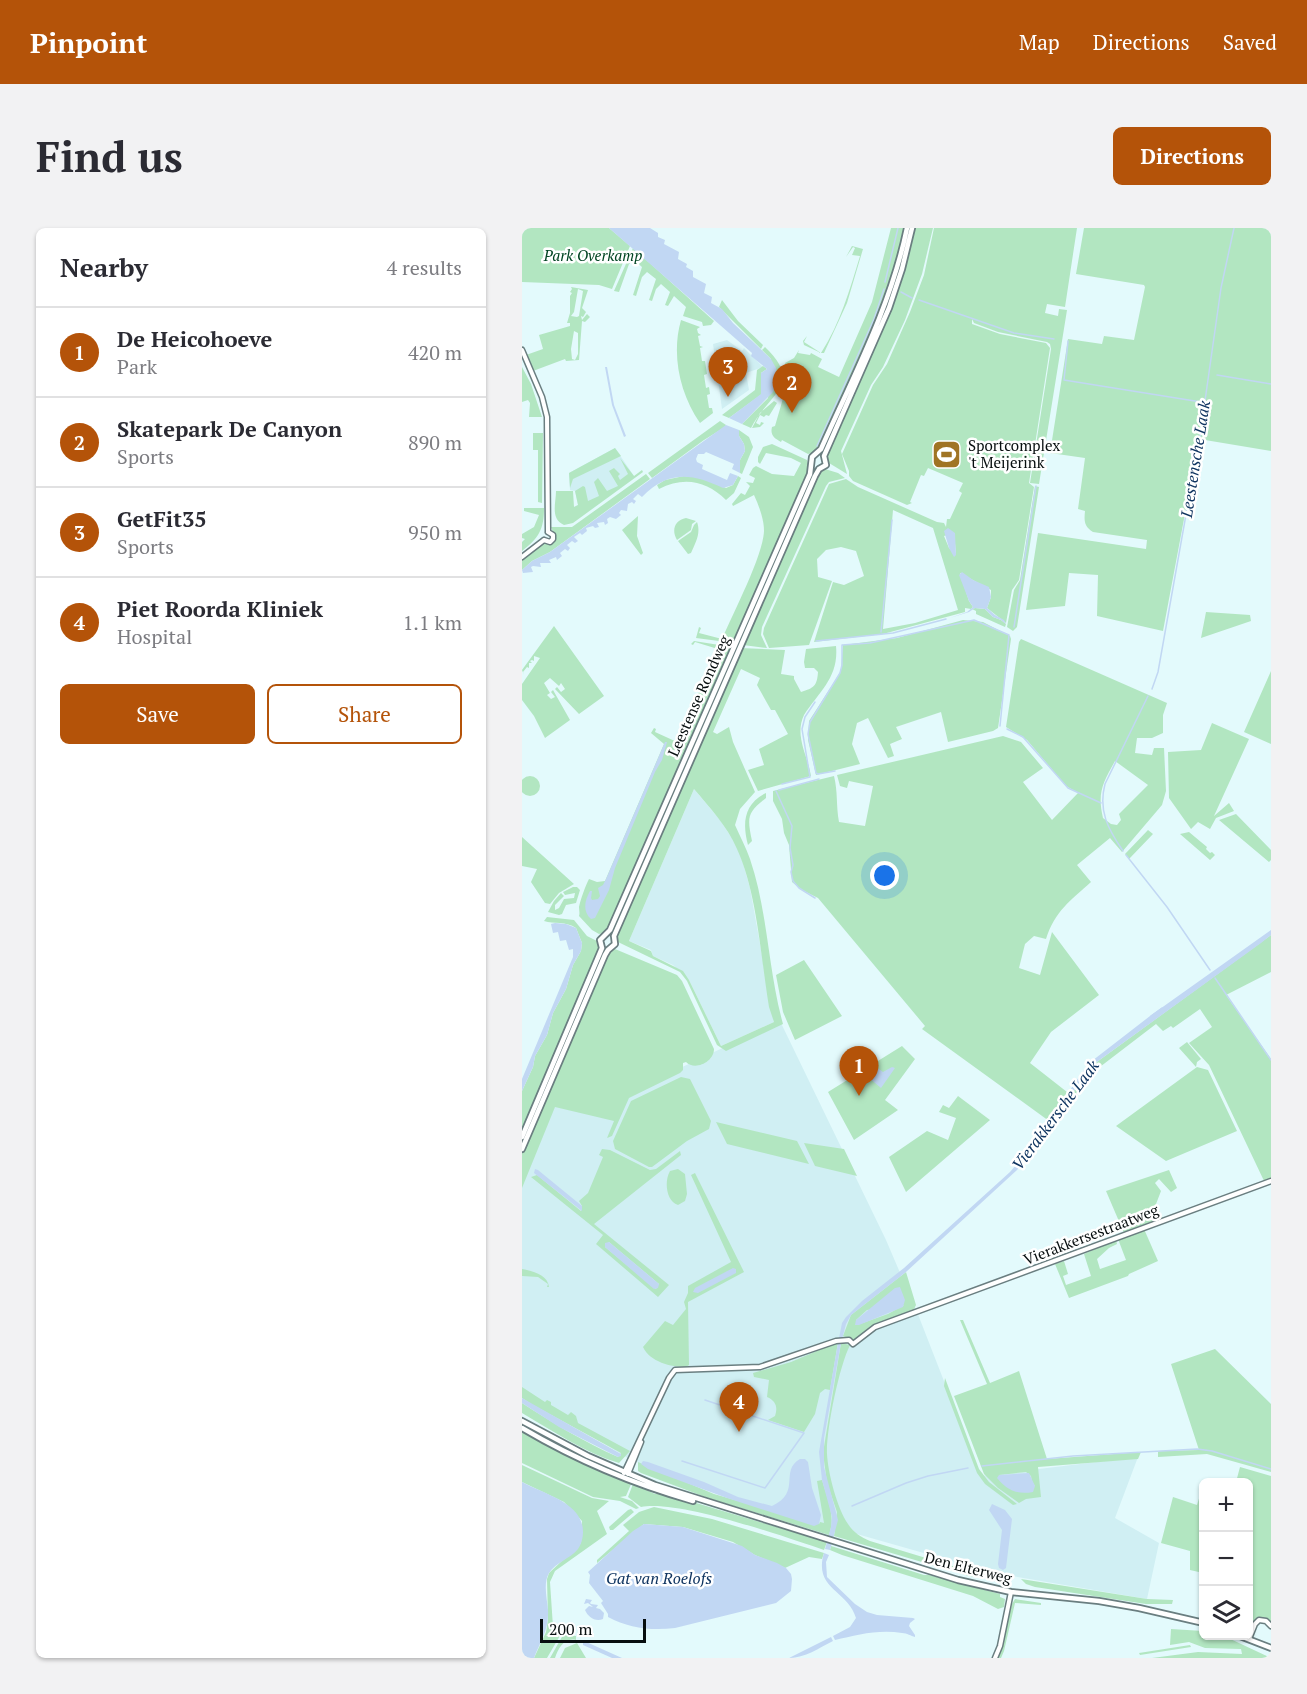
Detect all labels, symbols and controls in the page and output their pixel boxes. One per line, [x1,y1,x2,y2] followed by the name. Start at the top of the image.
[30,24,147,61] text: Pinpoint
[1019,28,1060,56] text: Map
[1093,28,1190,56] text: Directions
[1223,28,1277,56] text: Saved
[1113,127,1271,185] button: Directions
[36,128,183,184] text: Find us
[543,245,642,265] park label: Park Overkamp
[60,250,148,284] text: Nearby
[387,254,462,281] text: 4 results
[117,324,272,353] text: De Heicohoeve
[74,339,85,366] text: 1
[408,339,462,366] text: 420 m
[708,348,748,397] pin: 3
[117,353,157,380] text: Park
[772,364,812,413] pin: 2
[1175,399,1215,520] water label: Leestensche Laak
[117,414,342,443] text: Skatepark De Canyon
[74,429,85,456] text: 2
[408,429,462,456] text: 890 m
[968,435,1060,472] place label: Sportcomplex 't Meijerink
[931,439,963,471] sports icon: Sportcomplex 't Meijerink
[117,443,174,470] text: Sports
[117,504,207,533] text: GetFit35
[74,519,85,546] text: 3
[408,519,462,546] text: 950 m
[117,533,174,560] text: Sports
[117,594,323,623] text: Piet Roorda Kliniek
[74,609,85,636] text: 4
[403,609,462,636] text: 1.1 km
[117,623,192,650] text: Hospital
[662,631,734,759] street label: Leestense Rondweg
[60,684,255,744] button: Save
[267,684,462,744] button: Share
[870,861,899,890] your location
[840,1046,878,1096] pin: 1
[1006,1055,1104,1175] water label: Vierakkersche Laak
[1020,1199,1162,1269] street label: Vierakkersestraatweg
[720,1382,758,1432] pin: 4
[1199,1478,1253,1640] map controls
[1199,1478,1253,1532] button: +
[1199,1532,1253,1586] button: −
[923,1547,1015,1588] street label: Den Elterweg
[606,1567,712,1589] water label: Gat van Roelofs
[1199,1586,1253,1640] button: layers
[540,1616,646,1644] scale bar
[549,1618,592,1640] text: 200 m

